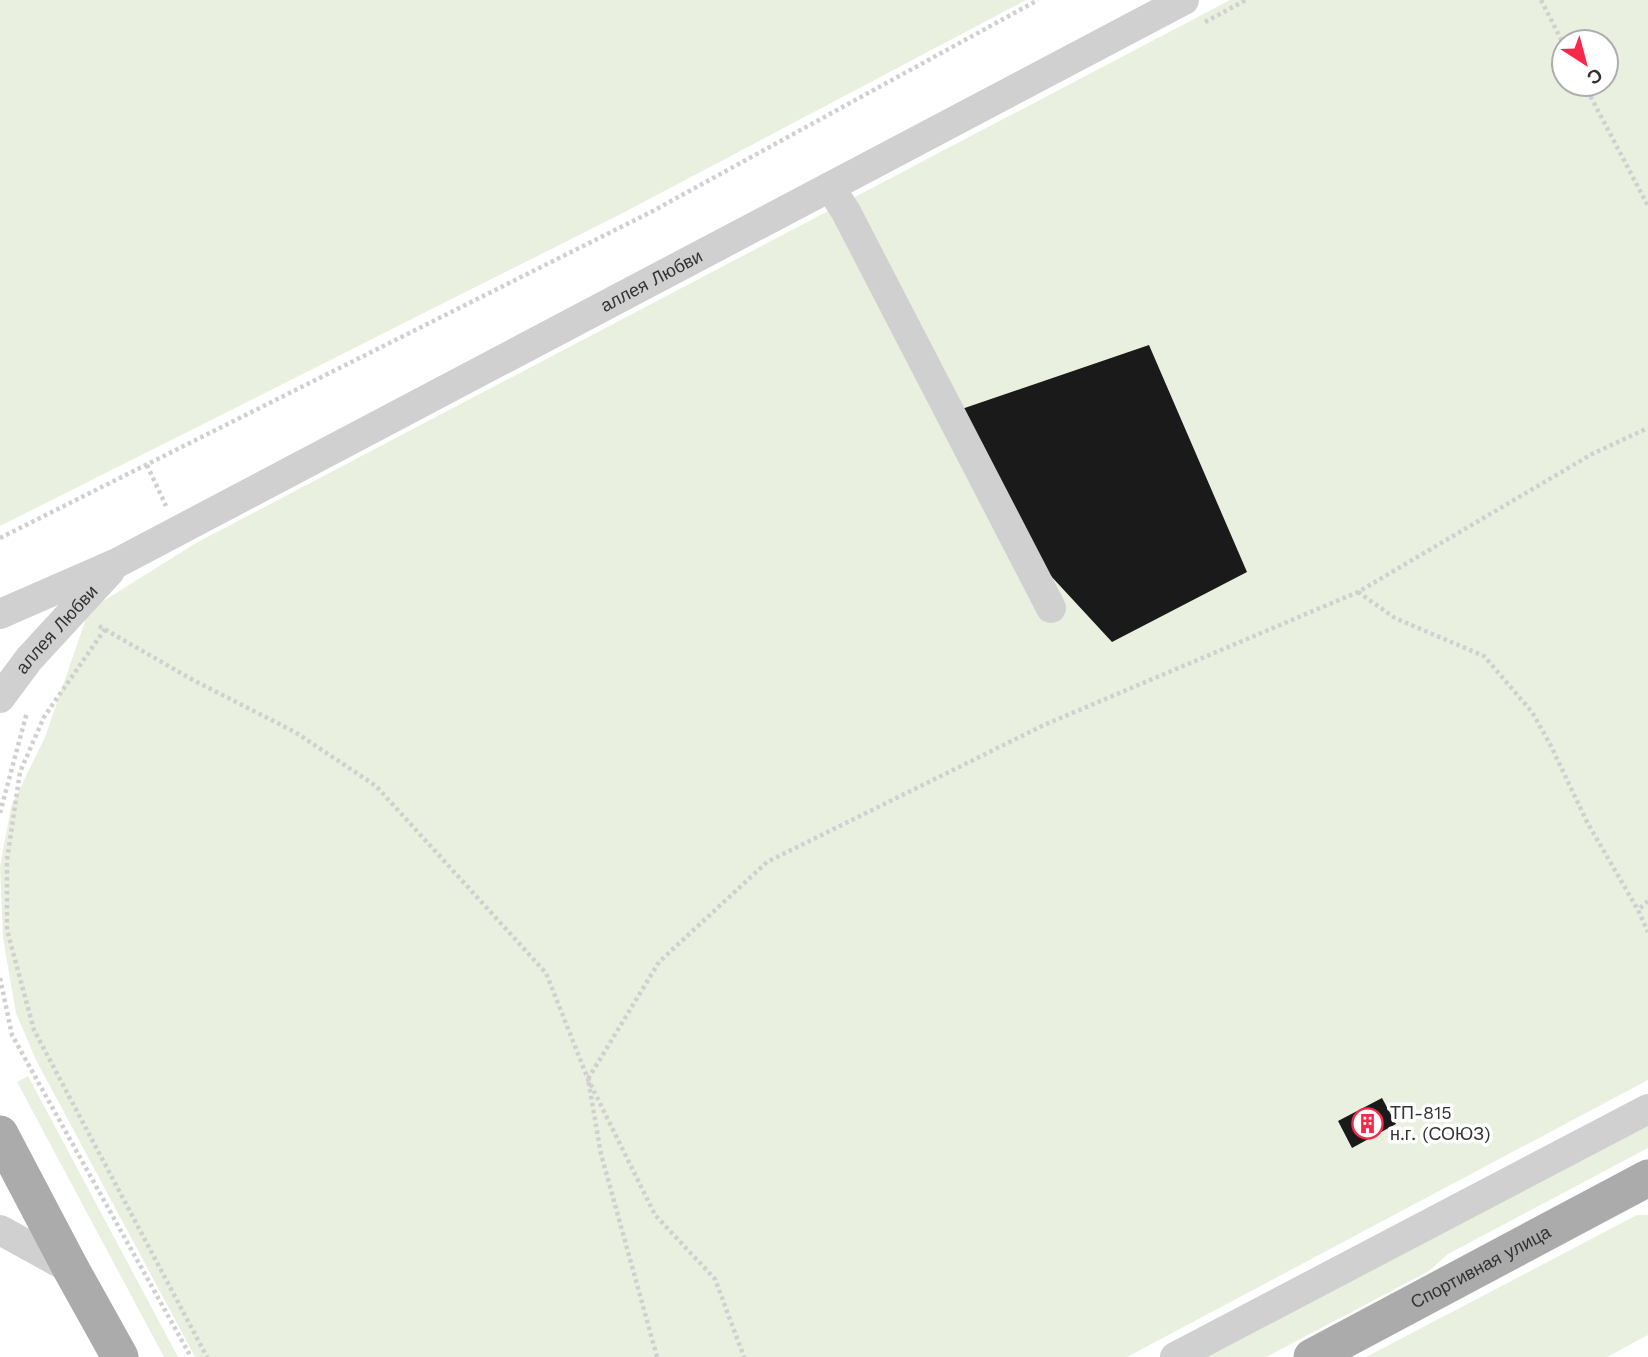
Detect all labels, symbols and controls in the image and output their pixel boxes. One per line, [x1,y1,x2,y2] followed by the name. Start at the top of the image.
[1550,28,1620,98] north arrow
[1582,63,1607,90] text: С
[597,245,706,316] street label: аллея Любви
[11,581,102,678] street label: аллея Любви
[1390,1102,1490,1144] place label: ТП-815 н.г. (СОЮЗ)
[1350,1106,1384,1140] building icon: ТП-815 н.г. (СОЮЗ)
[1407,1220,1555,1313] street label: Спортивная улица

